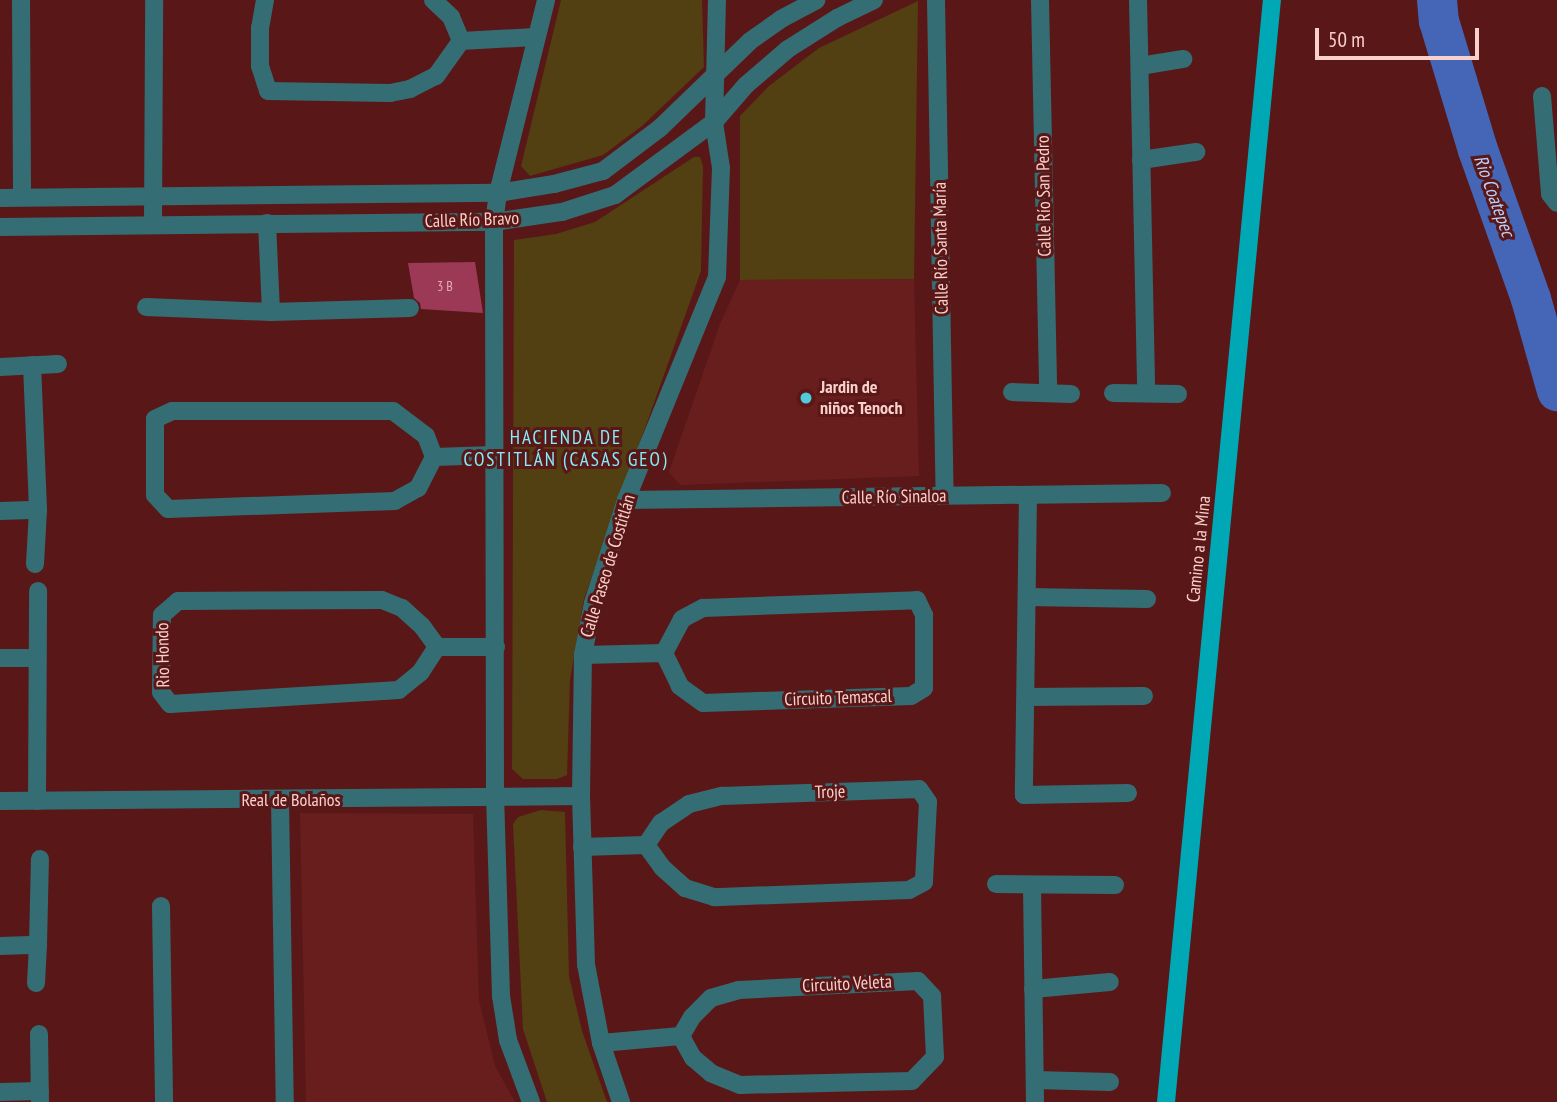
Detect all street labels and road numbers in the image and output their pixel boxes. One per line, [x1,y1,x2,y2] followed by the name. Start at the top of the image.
[1032,135,1056,257] street label: Calle Río San Pedro
[929,182,953,314] street label: Calle Río Santa María
[424,208,520,232] street label: Calle Río Bravo
[841,485,947,509] street label: Calle Río Sinaloa
[576,492,640,640] street label: Calle Paseo de Costitlán
[1183,495,1215,603] street label: Camino a la Mina
[152,622,174,688] street label: Rio Hondo
[784,685,892,711] street label: Circuito Temascal
[814,781,846,803] street label: Troje
[241,789,341,811] street label: Real de Bolaños
[801,971,893,997] street label: Circuito Veleta

